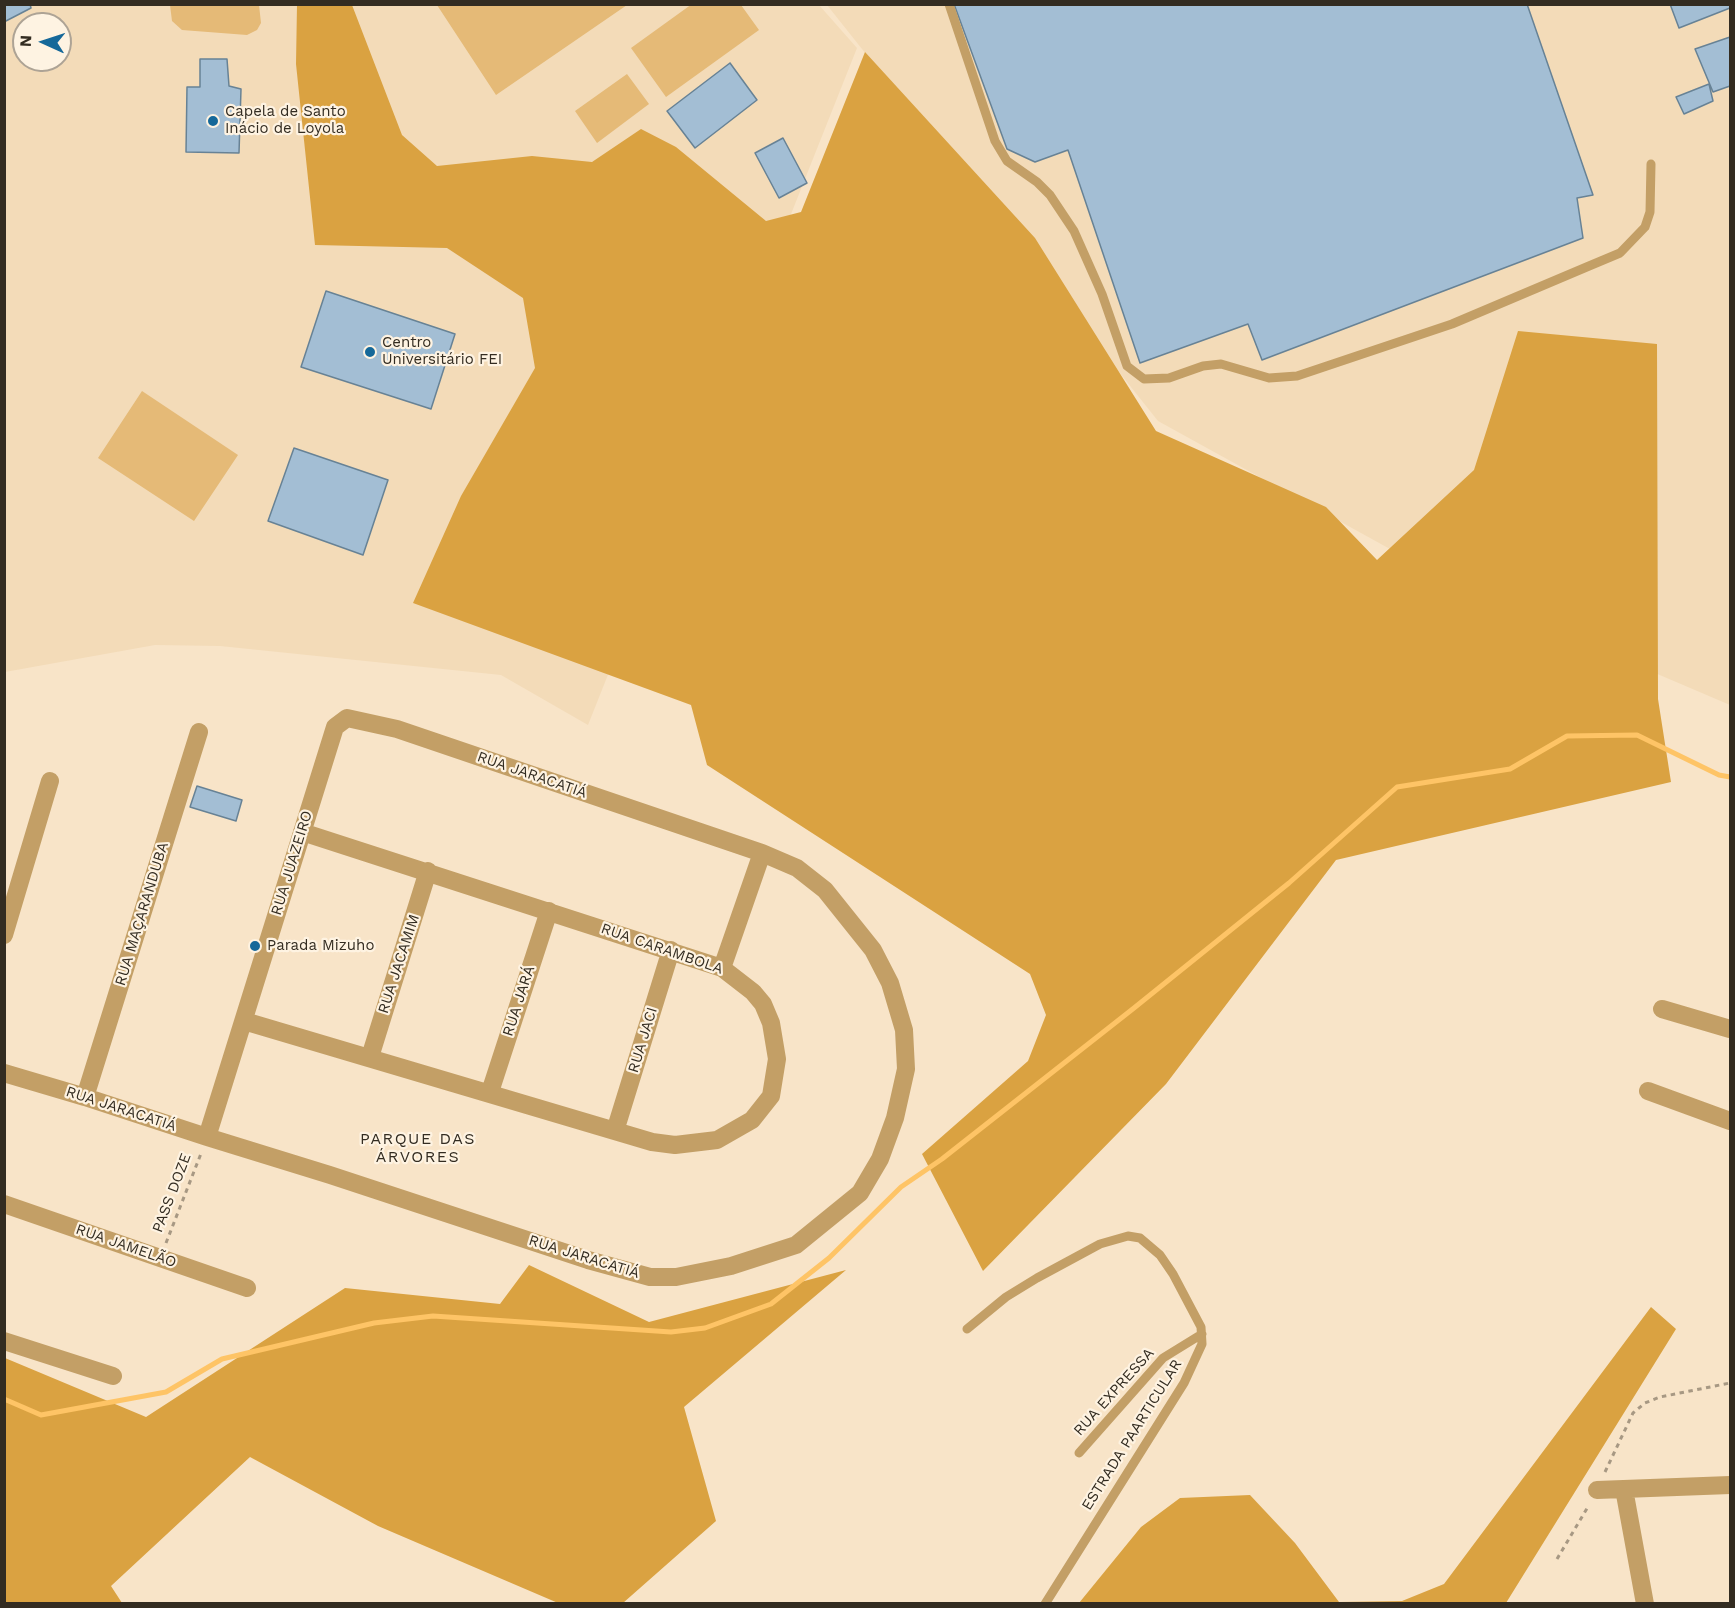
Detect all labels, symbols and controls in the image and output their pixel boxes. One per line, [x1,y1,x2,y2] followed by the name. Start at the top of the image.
[12,12,72,72] north arrow
[16,35,35,48] text: N
[225,103,346,138] place label: Capela de Santo Inácio de Loyola
[206,114,220,128] marker: Capela de Santo Inácio de Loyola
[382,334,502,369] place label: Centro Universitário FEI
[363,345,377,359] marker: Centro Universitário FEI
[475,748,589,802] street label: RUA JARACATIÁ
[268,808,316,918] street label: RUA JUAZEIRO
[112,840,172,988] street label: RUA MAÇARANDUBA
[374,912,424,1016] street label: RUA JACAMIM
[599,920,725,978] street label: RUA CARAMBOLA
[267,937,374,955] place label: Parada Mizuho
[248,939,262,953] marker: Parada Mizuho
[499,963,539,1039] street label: RUA JARÁ
[624,1005,662,1075] street label: RUA JACI
[63,1083,179,1135] street label: RUA JARACATIÁ
[360,1129,476,1167] district label: PARQUE DAS ÁRVORES
[149,1151,195,1235] street label: PASS DOZE
[73,1220,179,1272] street label: RUA JAMELÃO
[526,1232,642,1282] street label: RUA JARACATIÁ
[1070,1345,1158,1439] street label: RUA EXPRESSA
[1078,1356,1186,1514] street label: ESTRADA PAARTICULAR

